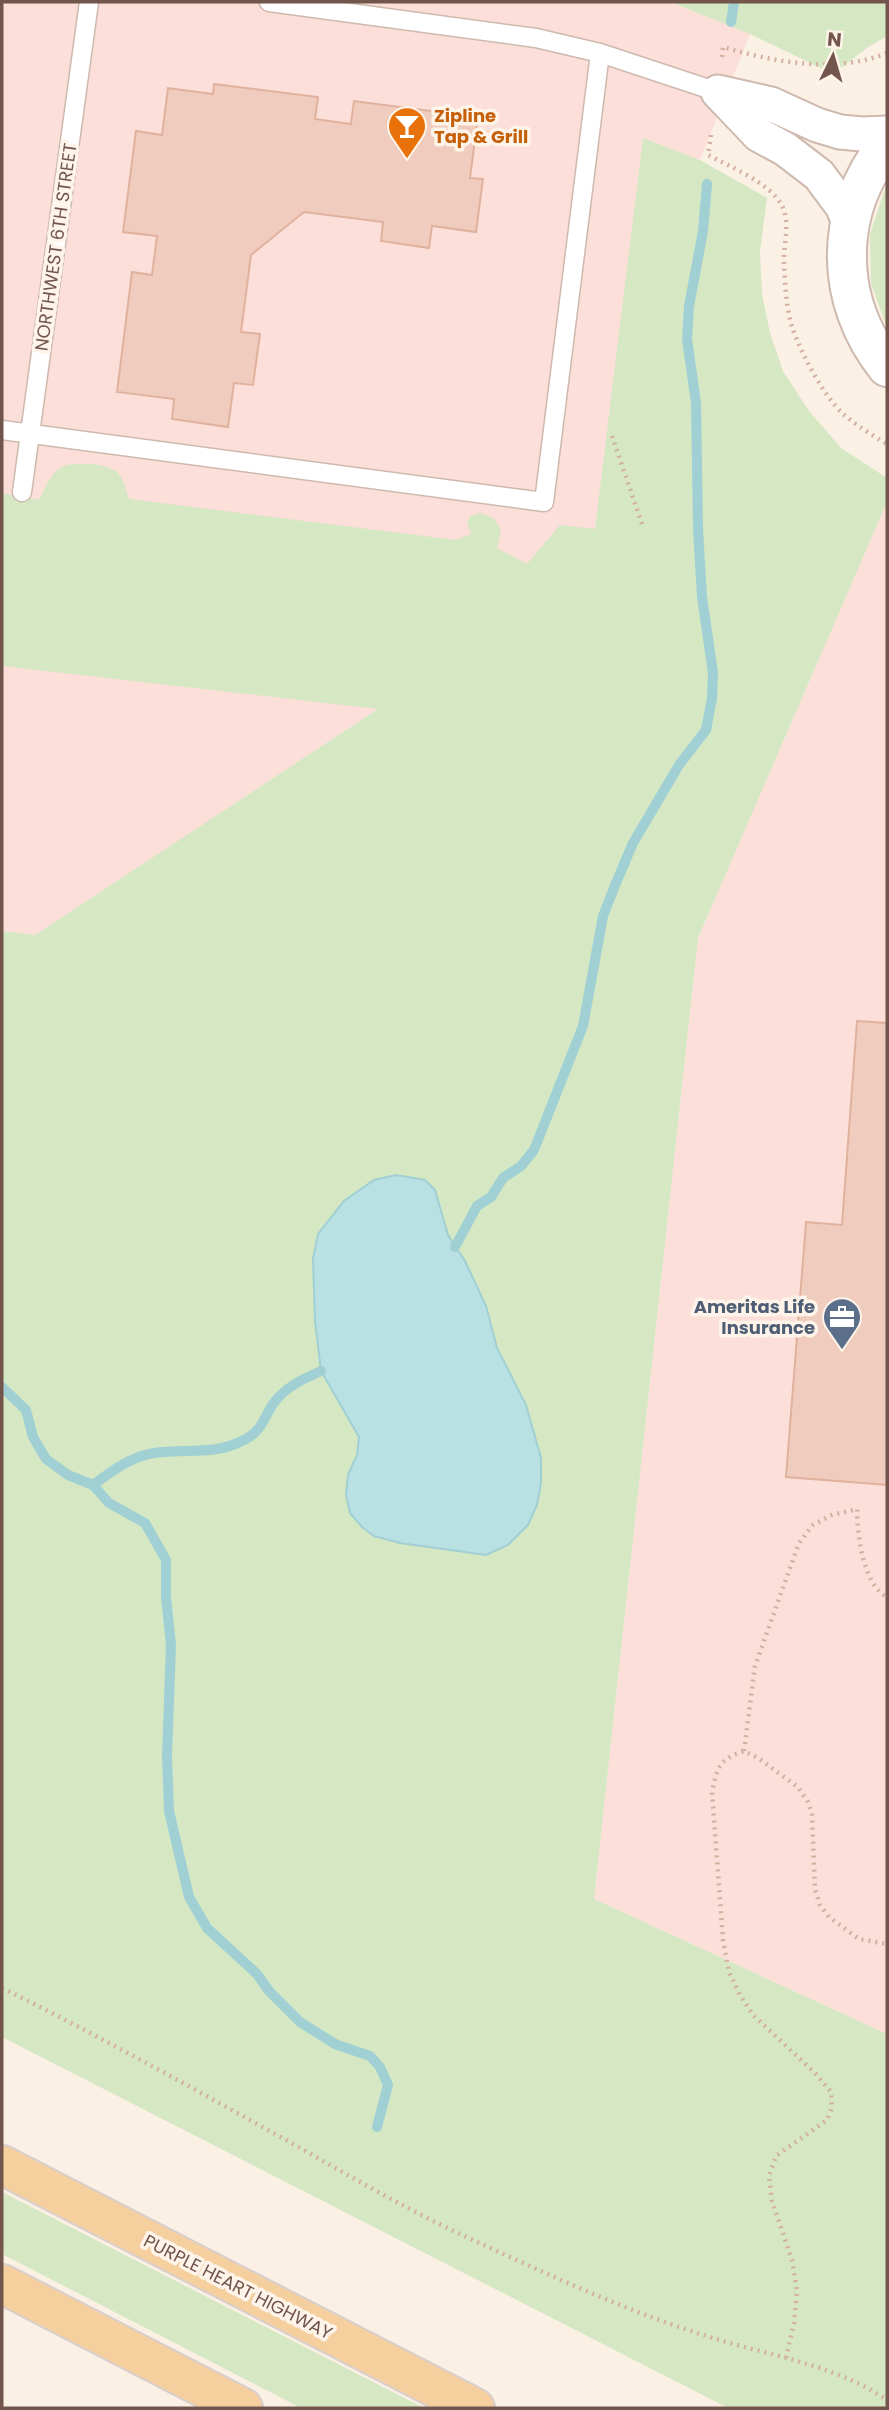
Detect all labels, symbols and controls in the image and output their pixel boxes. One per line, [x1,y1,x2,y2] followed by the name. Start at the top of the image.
[798,21,868,91] north arrow
[826,25,843,54] text: N
[434,103,528,149] place label: Zipline Tap & Grill
[386,105,428,160] bar icon: Zipline Tap & Grill
[29,141,83,353] street label: NORTHWEST 6TH STREET
[694,1294,815,1340] place label: Ameritas Life Insurance
[821,1296,863,1351] office icon: Ameritas Life Insurance
[140,2228,337,2345] street label: PURPLE HEART HIGHWAY

